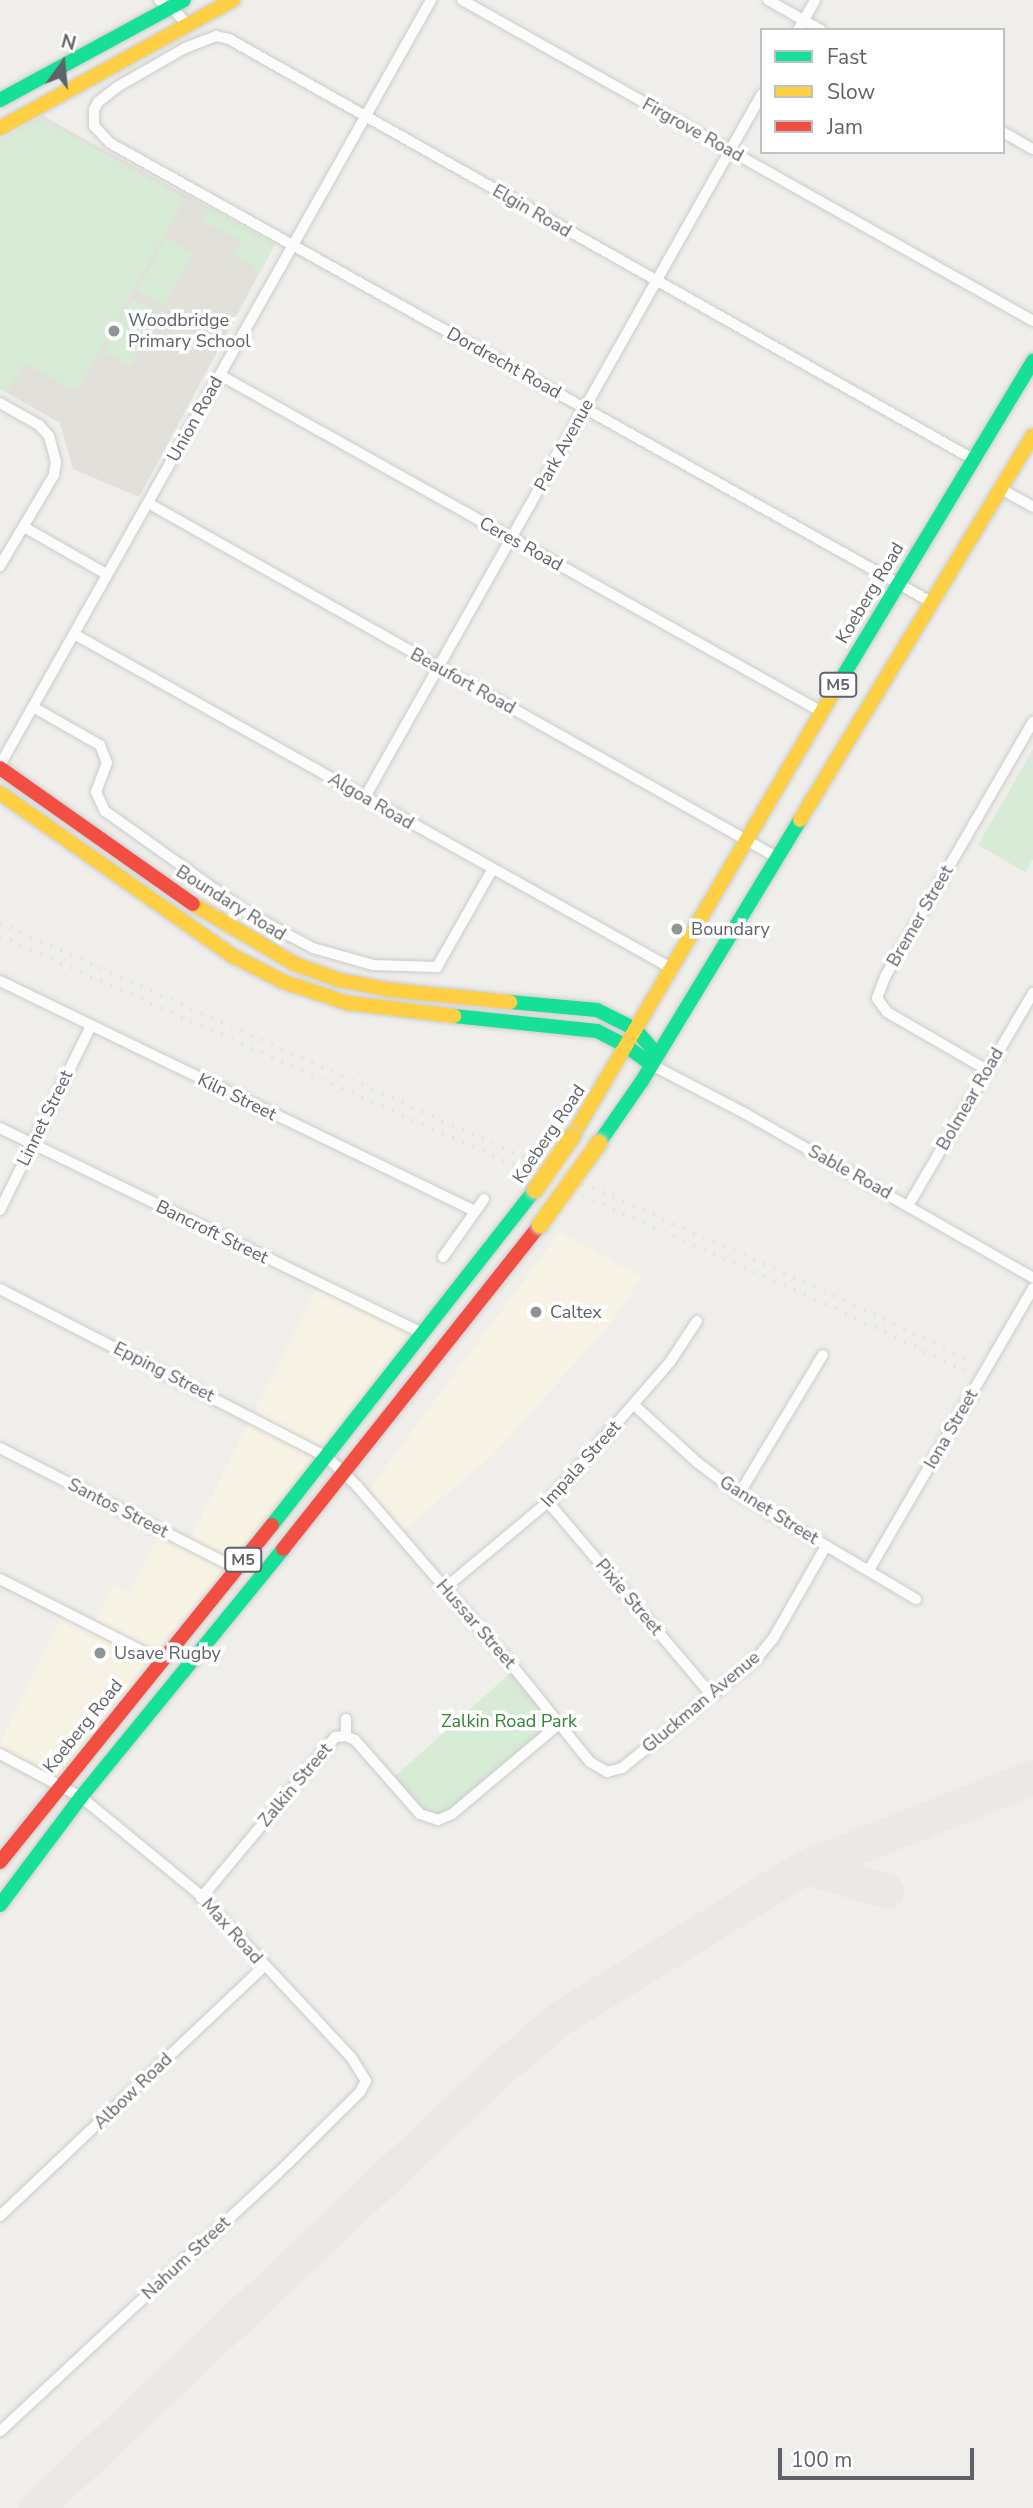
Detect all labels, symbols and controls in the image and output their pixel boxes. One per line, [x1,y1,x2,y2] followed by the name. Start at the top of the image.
[28,28,98,98] north arrow
[58,28,79,57] text: N
[760,28,1005,154] legend
[827,43,867,71] text: Fast
[827,78,875,106] text: Slow
[639,93,747,167] street label: Firgrove Road
[827,113,863,141] text: Jam
[489,180,575,242] street label: Elgin Road
[128,310,251,352] place label: Woodbridge Primary School
[106,323,122,339] marker: Woodbridge Primary School
[443,323,565,403] street label: Dordrecht Road
[163,373,227,465] street label: Union Road
[530,395,598,495] street label: Park Avenue
[475,512,567,576] street label: Ceres Road
[831,539,909,647] street label: Koeberg Road
[407,643,519,719] street label: Beaufort Road
[819,672,857,698] road number: M5
[324,768,418,834] street label: Algoa Road
[172,861,290,945] street label: Boundary Road
[882,862,958,970] street label: Bremer Street
[691,918,770,940] place label: Boundary
[669,921,685,937] marker: Boundary
[932,1044,1008,1154] street label: Bolmear Road
[12,1067,78,1169] street label: Linnet Street
[194,1069,280,1125] street label: Kiln Street
[508,1081,590,1187] street label: Koeberg Road
[804,1140,896,1204] street label: Sable Road
[152,1196,272,1268] street label: Bancroft Street
[550,1301,602,1323] place label: Caltex
[528,1304,544,1320] marker: Caltex
[110,1337,218,1407] street label: Epping Street
[920,1385,982,1473] street label: Iona Street
[537,1416,625,1512] street label: Impala Street
[716,1471,822,1549] street label: Gannet Street
[64,1474,172,1542] street label: Santos Street
[224,1548,262,1572] road number: M5
[591,1555,667,1639] street label: Pixie Street
[431,1575,521,1673] street label: Hussar Street
[114,1642,221,1664] place label: Usave Rugby
[92,1645,108,1661] marker: Usave Rugby
[638,1647,764,1757] street label: Gluckman Avenue
[39,1675,127,1777] street label: Koeberg Road
[441,1710,577,1732] park label: Zalkin Road Park
[254,1739,336,1831] street label: Zalkin Street
[197,1894,267,1968] street label: Max Road
[89,2048,177,2134] street label: Albow Road
[138,2212,234,2304] street label: Nahum Street
[781,2434,977,2478] scale bar
[791,2446,852,2474] text: 100 m

